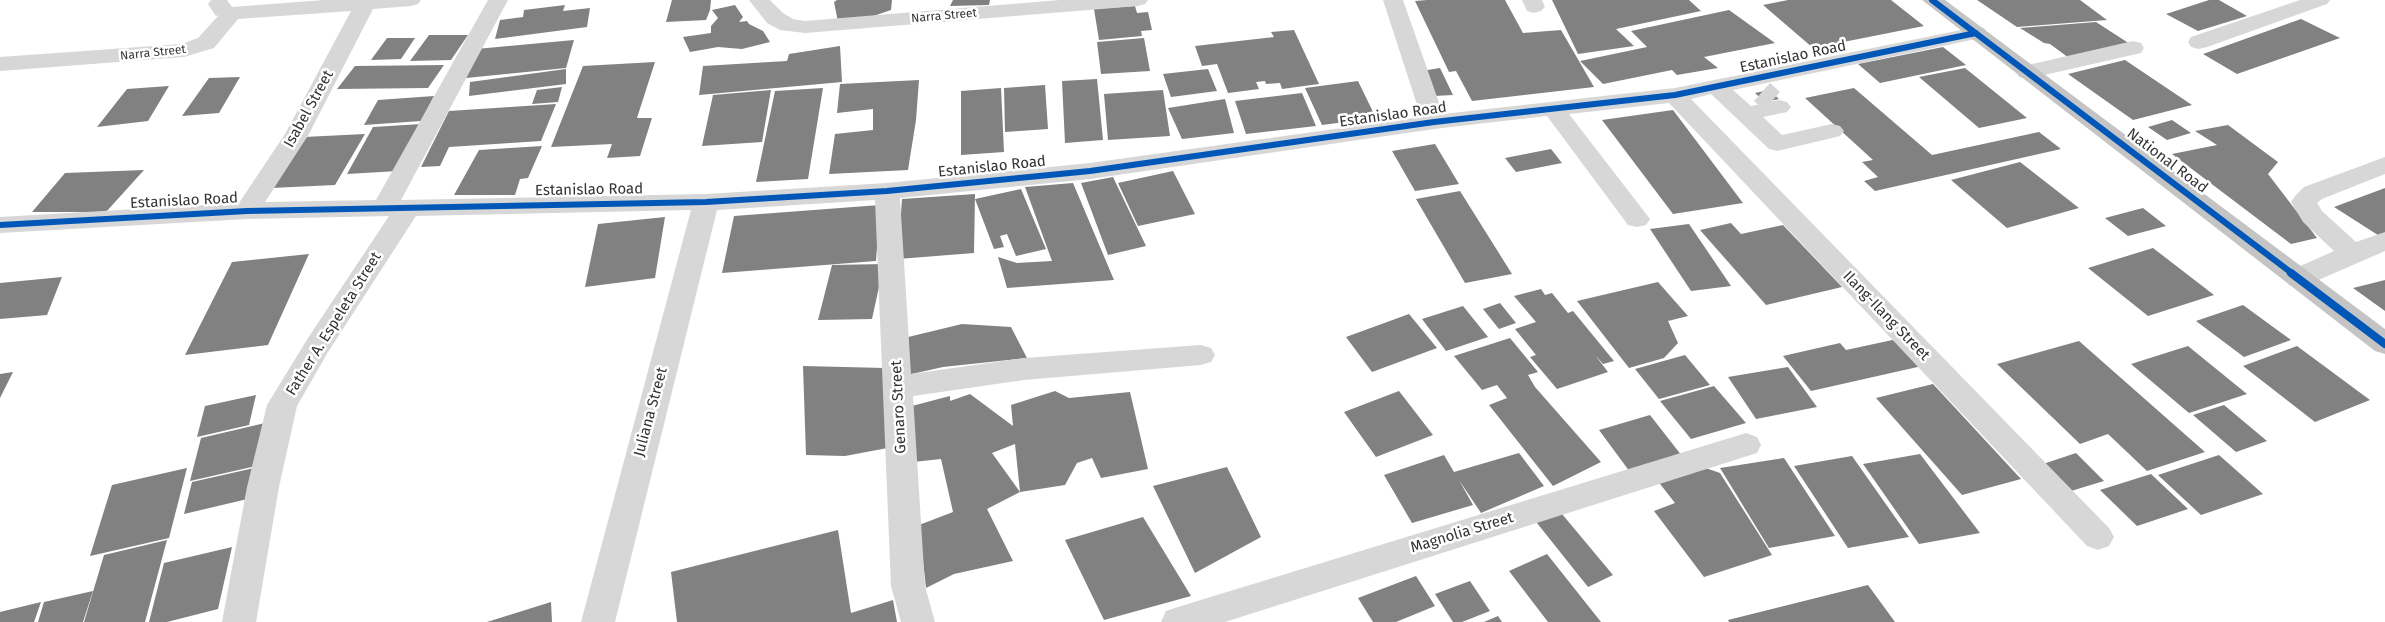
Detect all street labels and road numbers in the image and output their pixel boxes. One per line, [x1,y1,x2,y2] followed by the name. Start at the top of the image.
[911,6,977,26] street label: Narra Street
[1738,37,1848,77] street label: Estanislao Road
[120,42,186,64] street label: Narra Street
[280,67,338,151] street label: Isabel Street
[1338,99,1448,131] street label: Estanislao Road
[2123,125,2211,197] street label: National Road
[937,152,1047,182] street label: Estanislao Road
[535,180,643,200] street label: Estanislao Road
[129,189,239,213] street label: Estanislao Road
[282,249,386,399] street label: Father A. Espeleta Street
[1839,267,1933,365] street label: Ilang-Ilang Street
[888,360,910,454] street label: Genaro Street
[630,365,672,459] street label: Juliana Street
[1408,509,1516,557] street label: Magnolia Street

